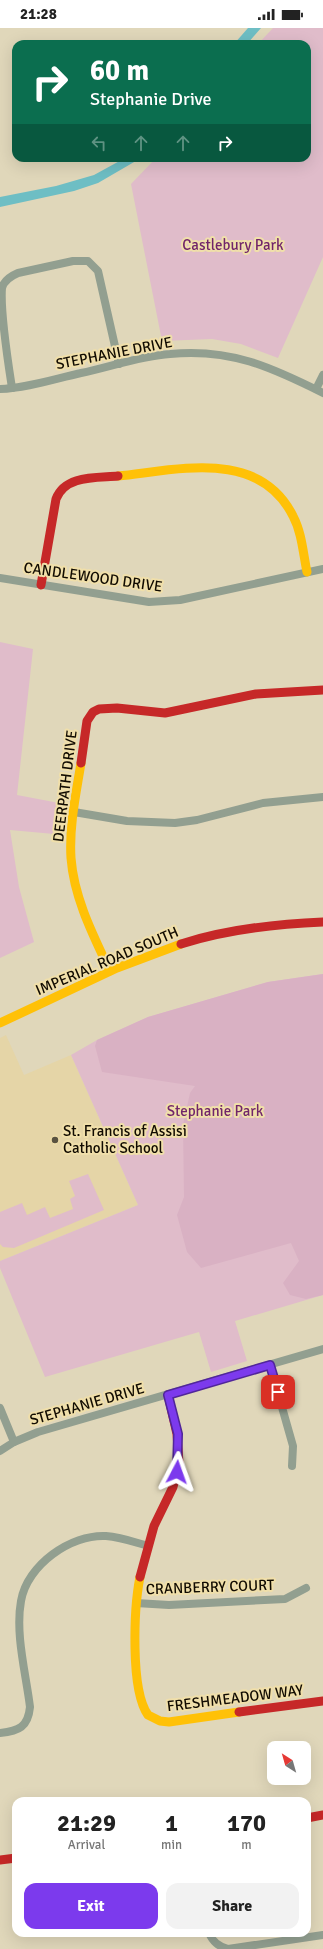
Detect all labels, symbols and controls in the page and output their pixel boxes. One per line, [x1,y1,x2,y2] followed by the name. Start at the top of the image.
[20,5,57,23] text: 21:28
[90,54,149,88] text: 60 m
[24,56,76,108] icon: right
[90,88,212,110] text: Stephanie Drive
[88,132,110,154] icon: left
[130,132,152,154] icon: ahead
[172,132,194,154] icon: ahead
[214,132,236,154] icon: right
[182,236,284,254] park label: Castlebury Park
[54,333,174,373] street label: STEPHANIE DRIVE
[22,558,164,596] street label: CANDLEWOOD DRIVE
[49,729,81,843] street label: DEERPATH DRIVE
[33,923,181,999] street label: IMPERIAL ROAD SOUTH
[167,1102,264,1120] park label: Stephanie Park
[63,1122,187,1157] place label: St. Francis of Assisi Catholic School
[50,1135,60,1145] marker: St. Francis of Assisi Catholic School
[261,1375,295,1409] pin
[28,1379,146,1429] street label: STEPHANIE DRIVE
[267,1381,289,1403] icon: arrive
[156,1451,198,1493] position arrow
[145,1576,275,1598] street label: CRANBERRY COURT
[166,1681,305,1715] street label: FRESHMEADOW WAY
[267,1741,311,1785] north arrow
[267,1741,311,1785] map controls
[57,1808,116,1838] text: 21:29
[165,1808,178,1838] text: 1
[227,1808,266,1838] text: 170
[68,1837,105,1853] text: Arrival
[161,1837,182,1853] text: min
[241,1837,252,1853] text: m
[24,1883,158,1929] button: Exit
[166,1883,299,1929] button: Share

